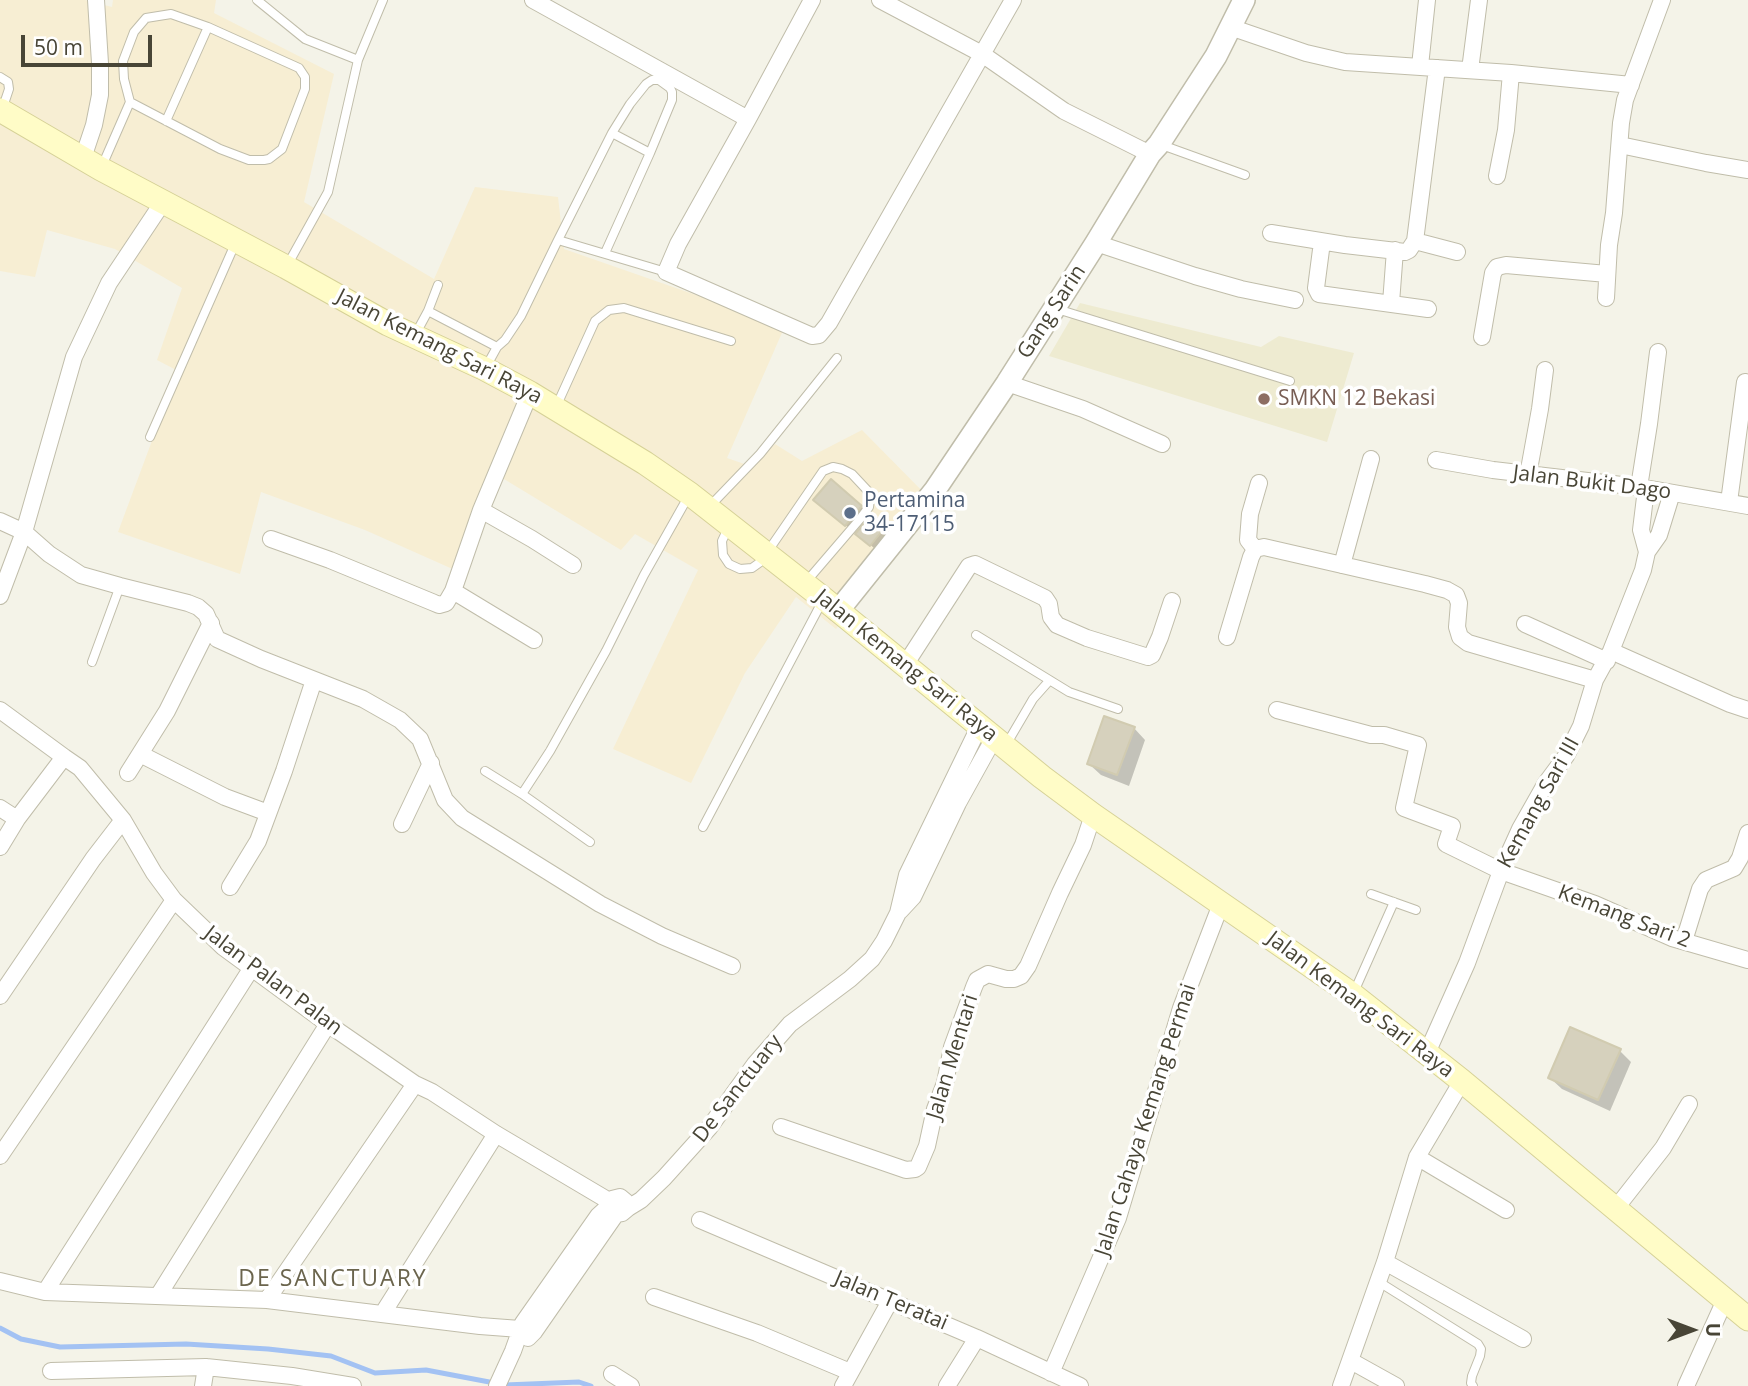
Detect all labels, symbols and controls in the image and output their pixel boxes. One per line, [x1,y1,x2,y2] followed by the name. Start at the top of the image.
[24,21,156,65] scale bar
[34,33,83,61] text: 50 m
[1012,260,1092,364] street label: Gang Sarin
[332,284,546,410] street label: Jalan Kemang Sari Raya
[1278,386,1435,412] place label: SMKN 12 Bekasi
[1256,391,1272,407] marker: SMKN 12 Bekasi
[1511,461,1673,505] street label: Jalan Bukit Dago
[864,488,965,538] place label: Pertamina 34-17115
[842,505,858,521] marker: Pertamina 34-17115
[810,585,1002,747] street label: Jalan Kemang Sari Raya
[1493,733,1585,873] street label: Kemang Sari III
[1554,880,1694,954] street label: Kemang Sari 2
[199,921,347,1041] street label: Jalan Palan Palan
[1262,926,1458,1084] street label: Jalan Kemang Sari Raya
[1090,981,1202,1259] street label: Jalan Cahaya Kemang Permai
[922,992,984,1122] street label: Jalan Mentari
[688,1030,788,1148] street label: De Sanctuary
[240,1265,426,1293] district label: DE SANCTUARY
[831,1266,951,1336] street label: Jalan Teratai
[1657,1295,1727,1365] north arrow
[1700,1323,1726,1337] text: U

